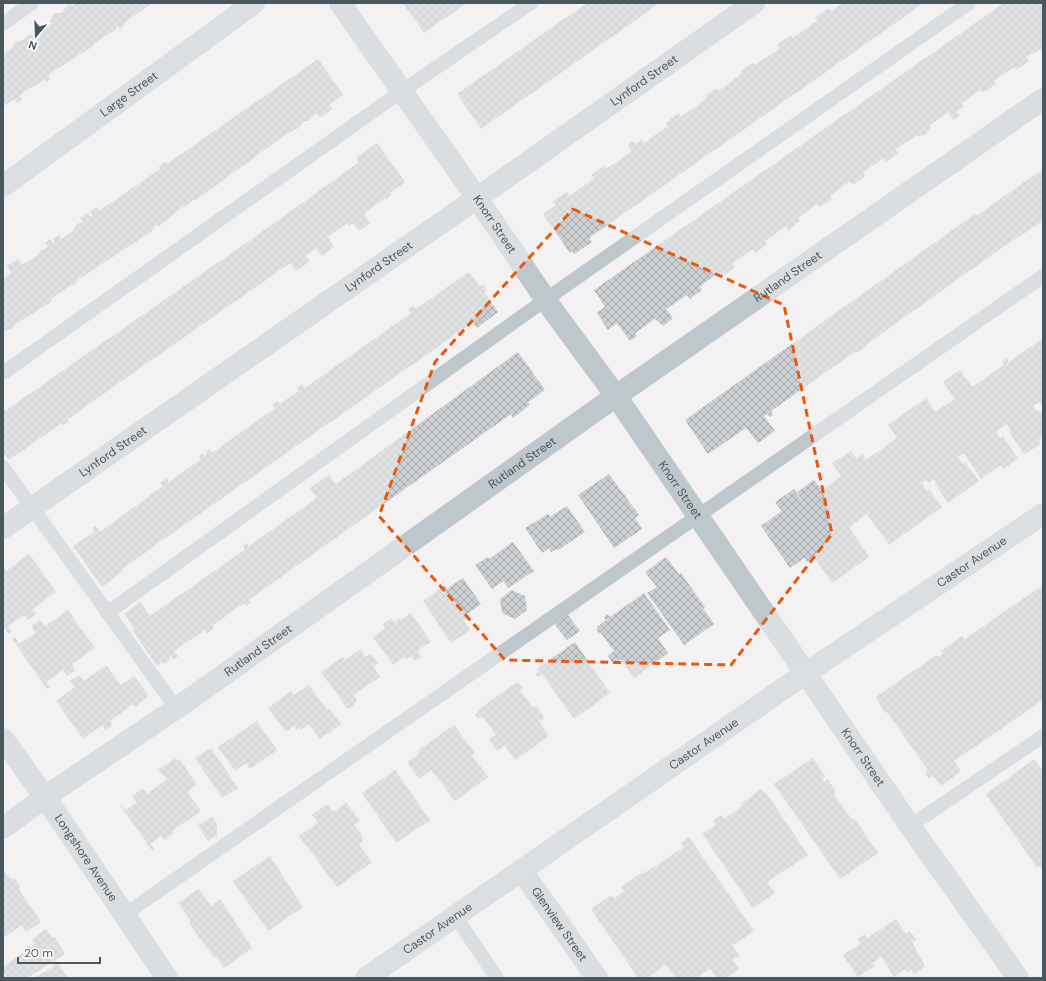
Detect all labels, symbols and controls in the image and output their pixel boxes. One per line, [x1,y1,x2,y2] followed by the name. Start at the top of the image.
[16,16,56,56] north arrow
[27,38,39,53] text: N
[607,51,681,110] street label: Lynford Street
[97,68,161,121] street label: Large Street
[469,192,520,257] street label: Knorr Street
[342,237,416,295] street label: Lynford Street
[750,247,825,306] street label: Rutland Street
[76,422,150,481] street label: Lynford Street
[485,433,560,492] street label: Rutland Street
[655,458,706,522] street label: Knorr Street
[934,532,1010,591] street label: Castor Avenue
[221,621,296,680] street label: Rutland Street
[666,714,742,774] street label: Castor Avenue
[837,725,889,790] street label: Knorr Street
[51,811,121,905] street label: Longshore Avenue
[528,884,591,965] street label: Glenview Street
[400,899,476,958] street label: Castor Avenue
[18,939,100,965] scale bar
[24,945,53,961] text: 20 m

